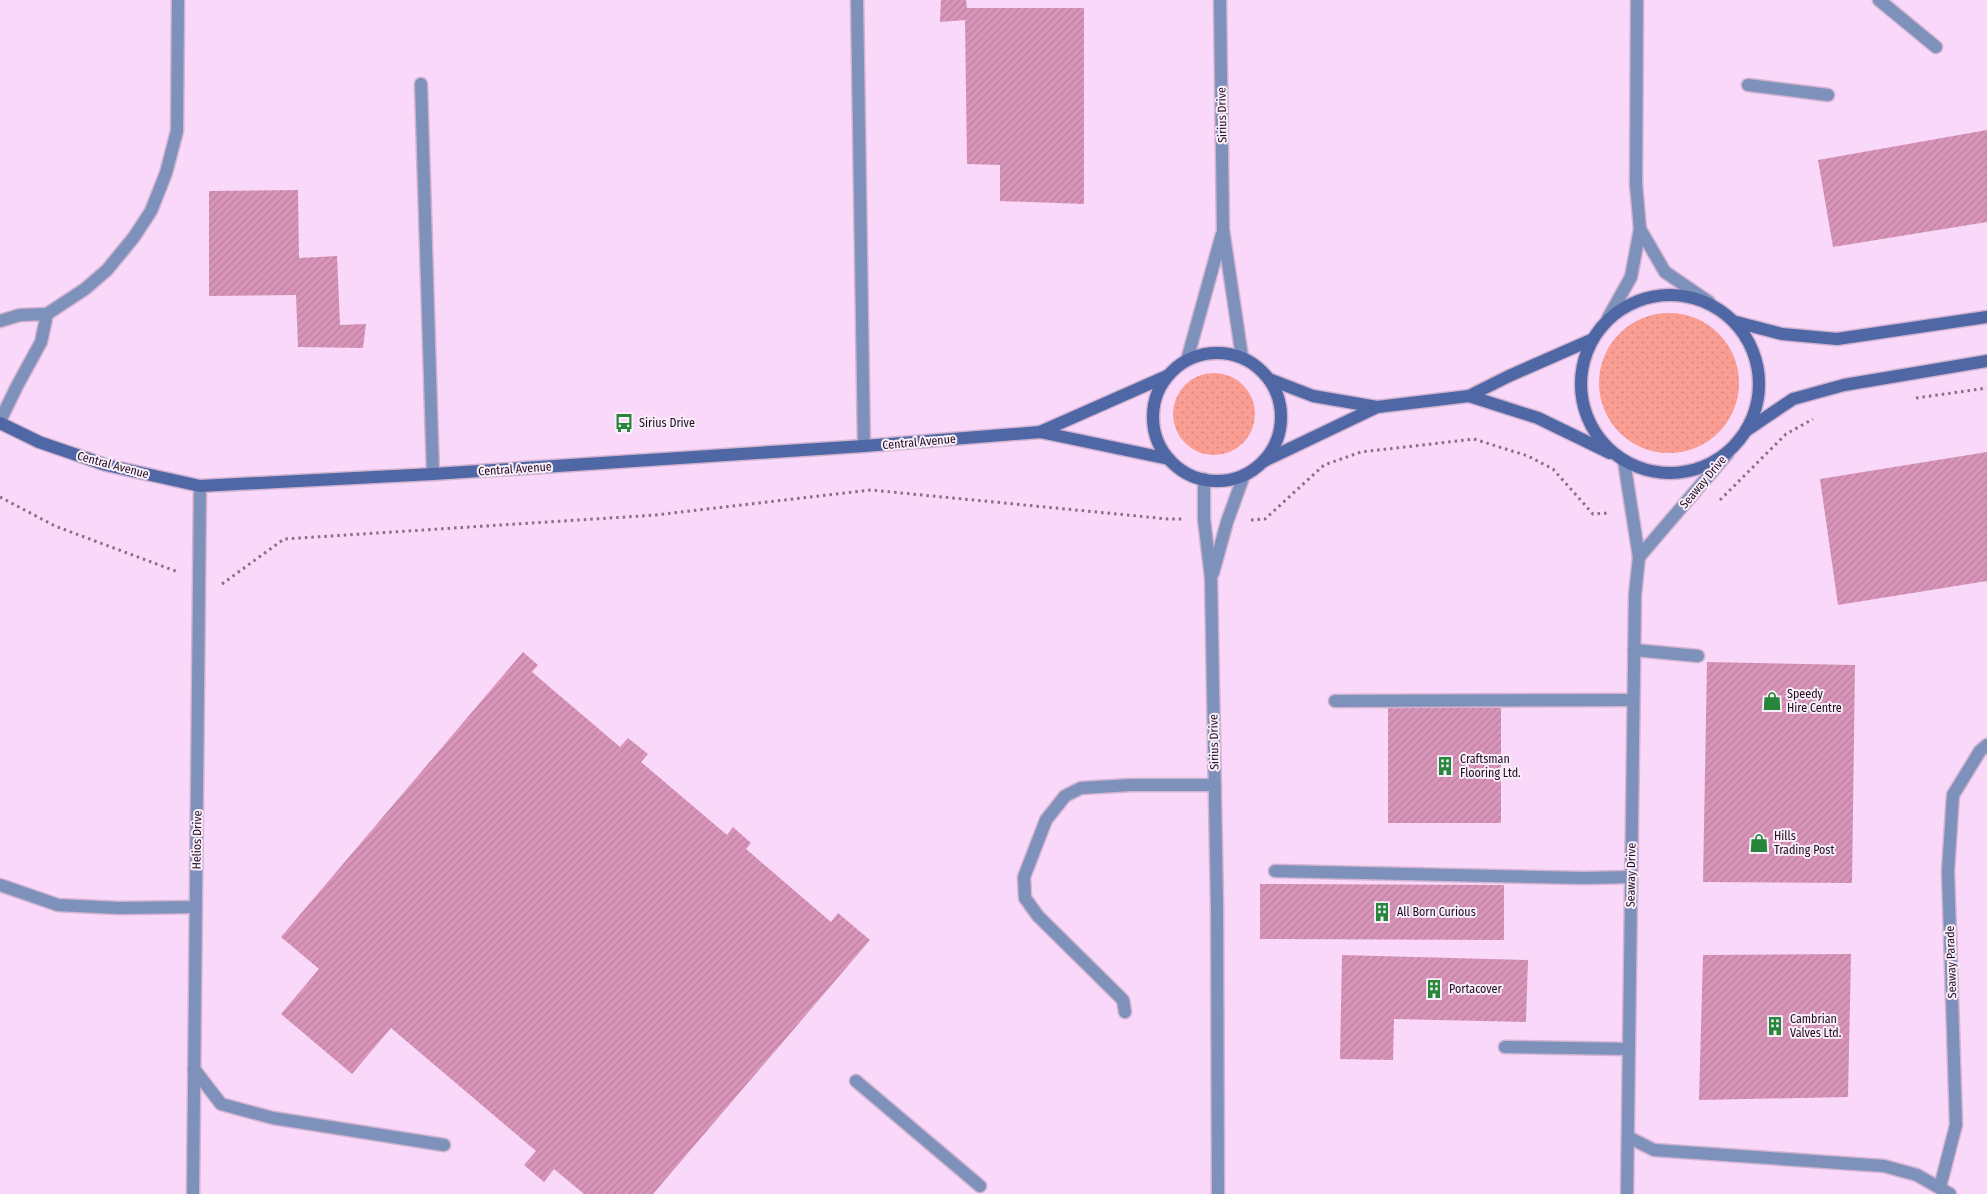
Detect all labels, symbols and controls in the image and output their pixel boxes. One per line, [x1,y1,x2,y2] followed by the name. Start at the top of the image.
[1215,87,1229,143] street label: Sirius Drive
[613,412,635,434] bus stop icon: Sirius Drive
[639,416,695,430] place label: Sirius Drive
[882,432,956,452] street label: Central Avenue
[76,449,150,481] street label: Central Avenue
[1677,453,1729,511] street label: Seaway Drive
[478,459,552,479] street label: Central Avenue
[1787,687,1842,715] place label: Speedy Hire Centre
[1761,690,1783,712] shop icon: Speedy Hire Centre
[1207,714,1221,770] street label: Sirius Drive
[1460,752,1521,780] place label: Craftsman Flooring Ltd.
[1434,755,1456,777] building icon: Craftsman Flooring Ltd.
[189,810,205,870] street label: Helios Drive
[1774,829,1834,857] place label: Hills Trading Post
[1748,832,1770,854] shop icon: Hills Trading Post
[1623,843,1639,907] street label: Seaway Drive
[1371,901,1393,923] building icon: All Born Curious
[1397,905,1476,919] place label: All Born Curious
[1943,925,1959,999] street label: Seaway Parade
[1423,978,1445,1000] building icon: Portacover
[1449,982,1503,996] place label: Portacover
[1790,1012,1842,1040] place label: Cambrian Valves Ltd.
[1764,1015,1786,1037] building icon: Cambrian Valves Ltd.

